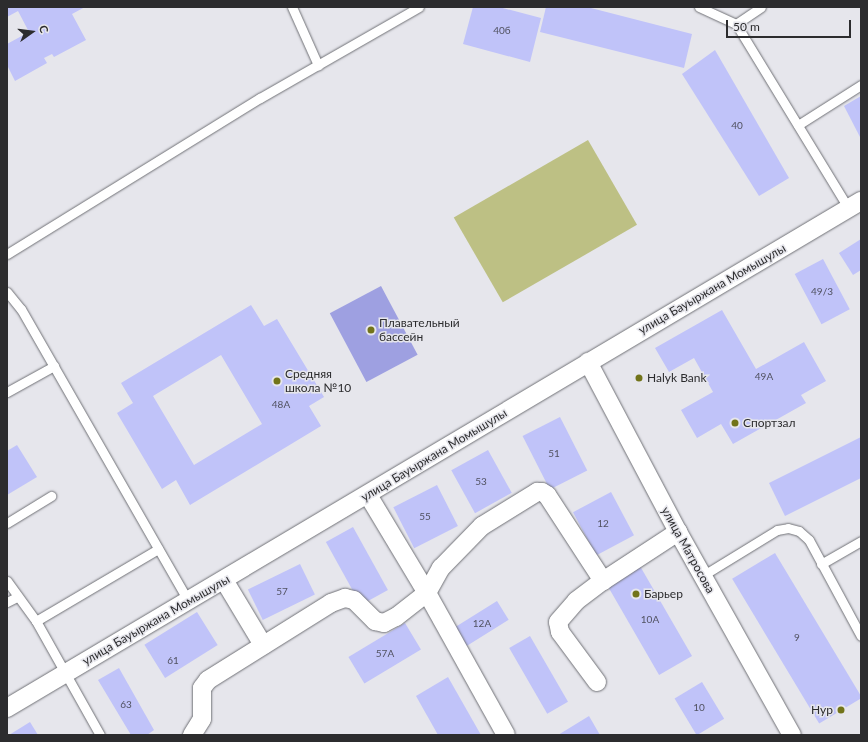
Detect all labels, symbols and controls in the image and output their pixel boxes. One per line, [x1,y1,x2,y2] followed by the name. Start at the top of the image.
[12,12,52,52] north arrow
[728,12,853,38] scale bar
[733,19,760,34] text: 50 m
[37,24,51,34] text: С
[493,25,511,37] house number: 40б
[731,120,743,132] house number: 40
[636,241,788,337] street label: улица Бауыржана Момышулы
[811,286,833,298] house number: 49/3
[379,316,460,344] place label: Плавательный бассейн
[366,325,376,335] marker: Плавательный бассейн
[285,367,351,395] place label: Средняя школа №10
[647,371,707,385] place label: Halyk Bank
[755,371,773,383] house number: 49А
[634,373,644,383] marker: Halyk Bank
[272,376,282,386] marker: Средняя школа №10
[272,399,290,411] house number: 48А
[358,406,510,504] street label: улица Бауыржана Момышулы
[743,416,796,430] place label: Спортзал
[730,418,740,428] marker: Спортзал
[548,448,560,460] house number: 51
[475,476,487,488] house number: 53
[658,504,718,596] street label: улица Матросова
[419,511,431,523] house number: 55
[597,518,609,530] house number: 12
[80,572,232,668] street label: улица Бауыржана Момышулы
[276,586,288,598] house number: 57
[644,587,683,601] place label: Барьер
[631,589,641,599] marker: Барьер
[641,614,659,626] house number: 10А
[473,618,491,630] house number: 12А
[794,632,800,644] house number: 9
[376,648,394,660] house number: 57А
[167,655,179,667] house number: 61
[120,699,132,711] house number: 63
[693,702,705,714] house number: 10
[811,703,833,717] place label: Нур
[836,705,846,715] marker: Нур

